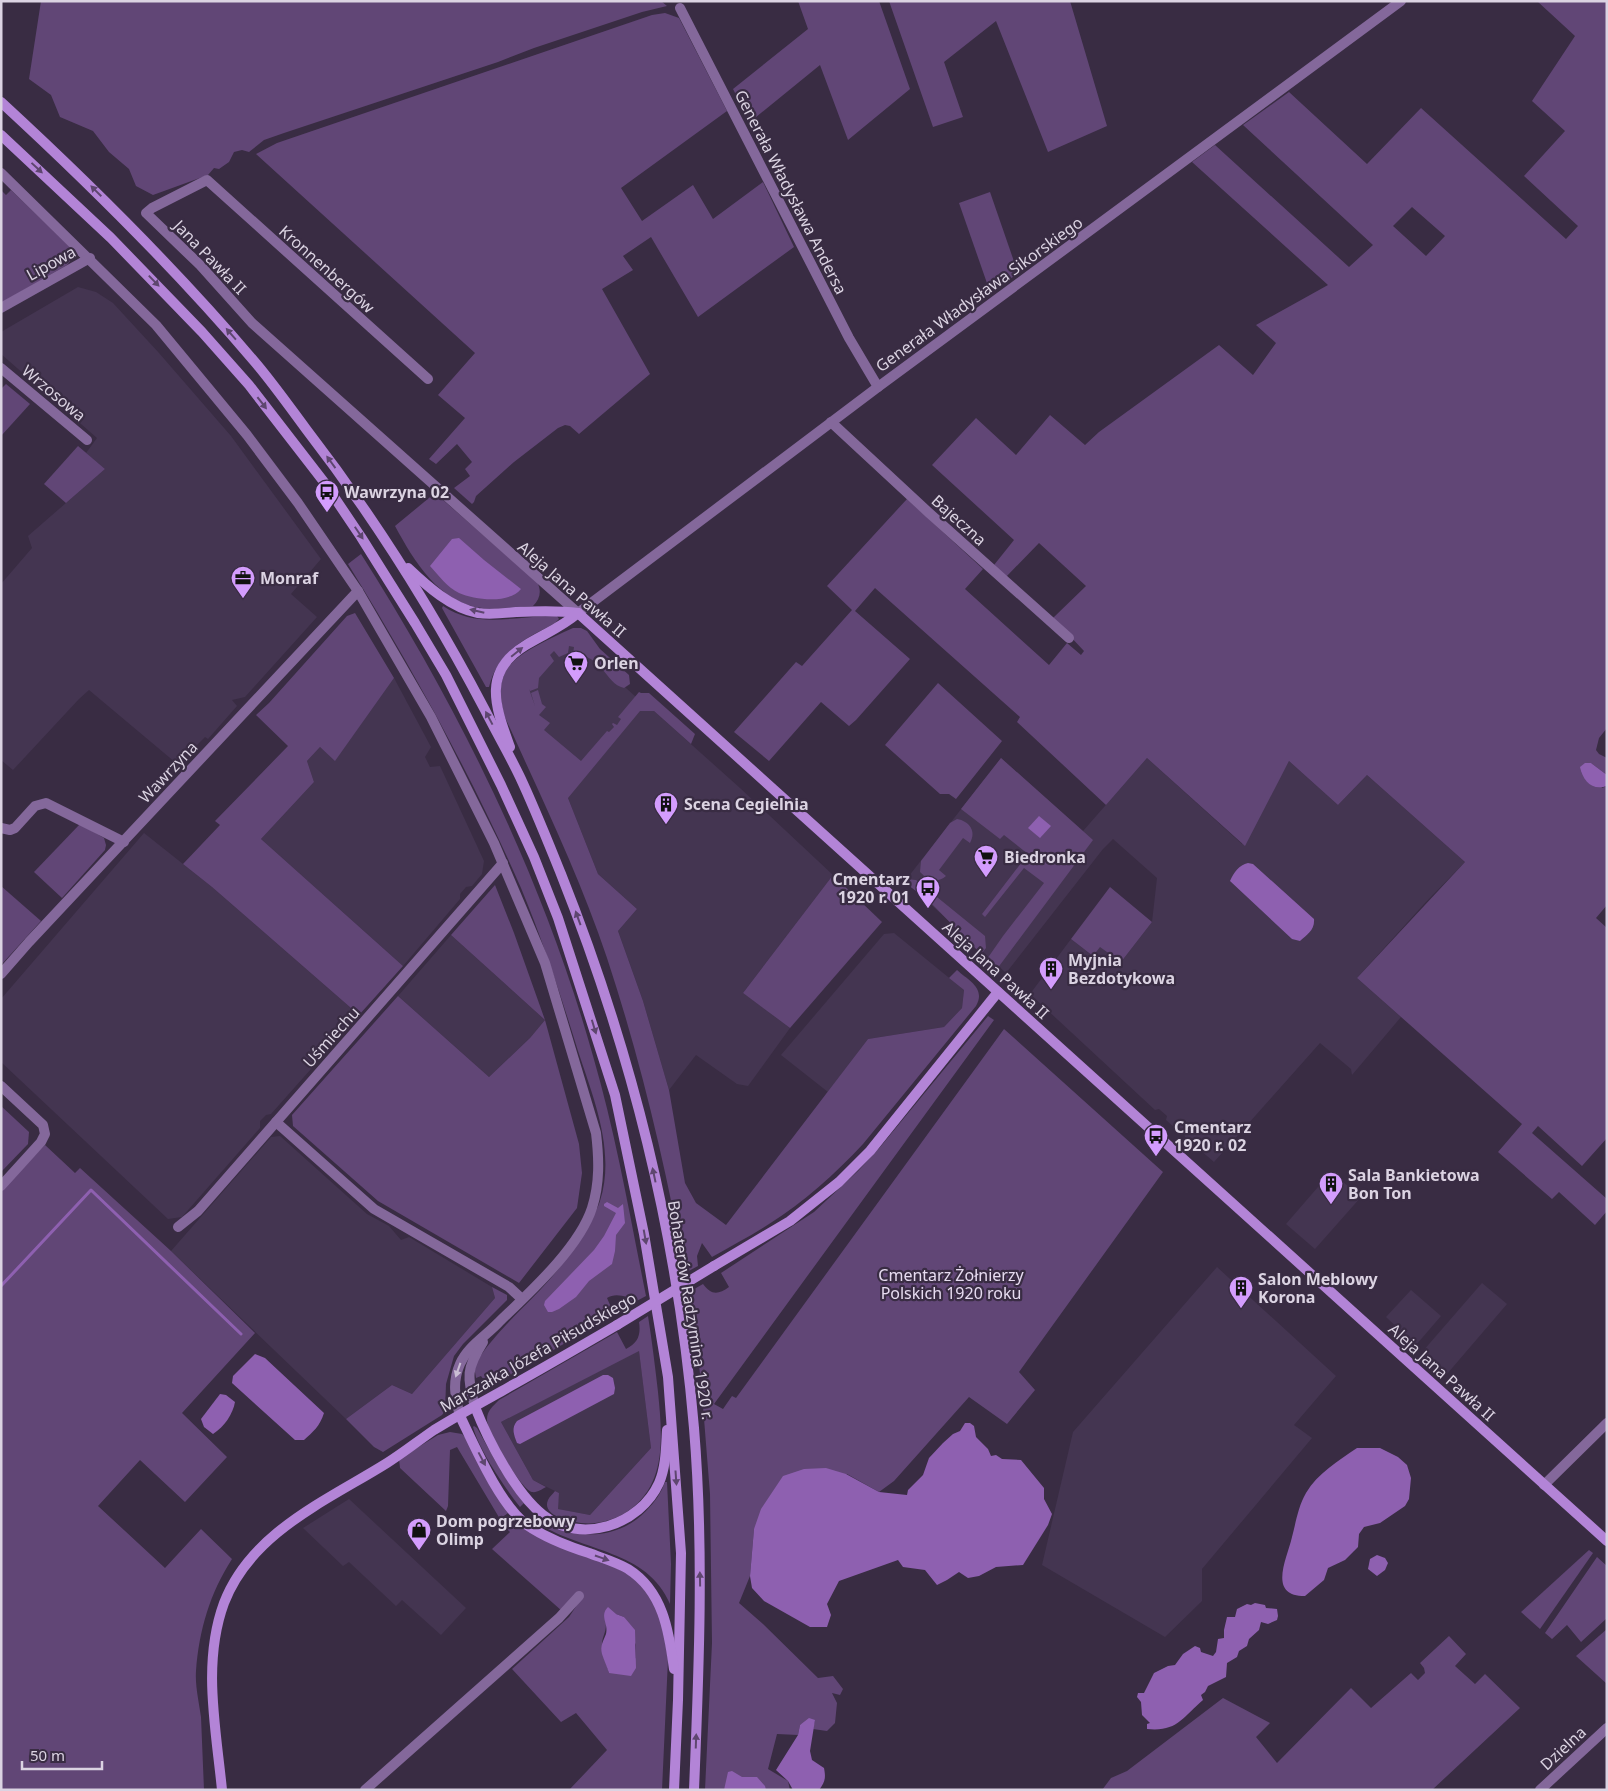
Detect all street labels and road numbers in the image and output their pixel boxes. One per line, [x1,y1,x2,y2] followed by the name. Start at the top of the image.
[730,86,852,298] street label: Generała Władysława Andersa
[871,211,1087,377] street label: Generała Władysława Sikorskiego
[167,213,251,299] street label: Jana Pawła II
[274,220,380,318] street label: Kronnenbergów
[22,240,80,286] street label: Lipowa
[17,360,91,426] street label: Wrzosowa
[927,490,991,550] street label: Bajeczna
[513,536,631,642] street label: Aleja Jana Pawła II
[134,736,202,808] street label: Wawrzyna
[938,916,1054,1024] street label: Aleja Jana Pawła II
[298,1002,364,1072] street label: Uśmiechu
[663,1199,719,1421] street label: Bohaterów Radzymina 1920 r.
[436,1287,640,1417] street label: Marszałka Józefa Piłsudskiego
[1384,1318,1500,1426] street label: Aleja Jana Pawła II
[1535,1721,1591,1775] street label: Dzielna

